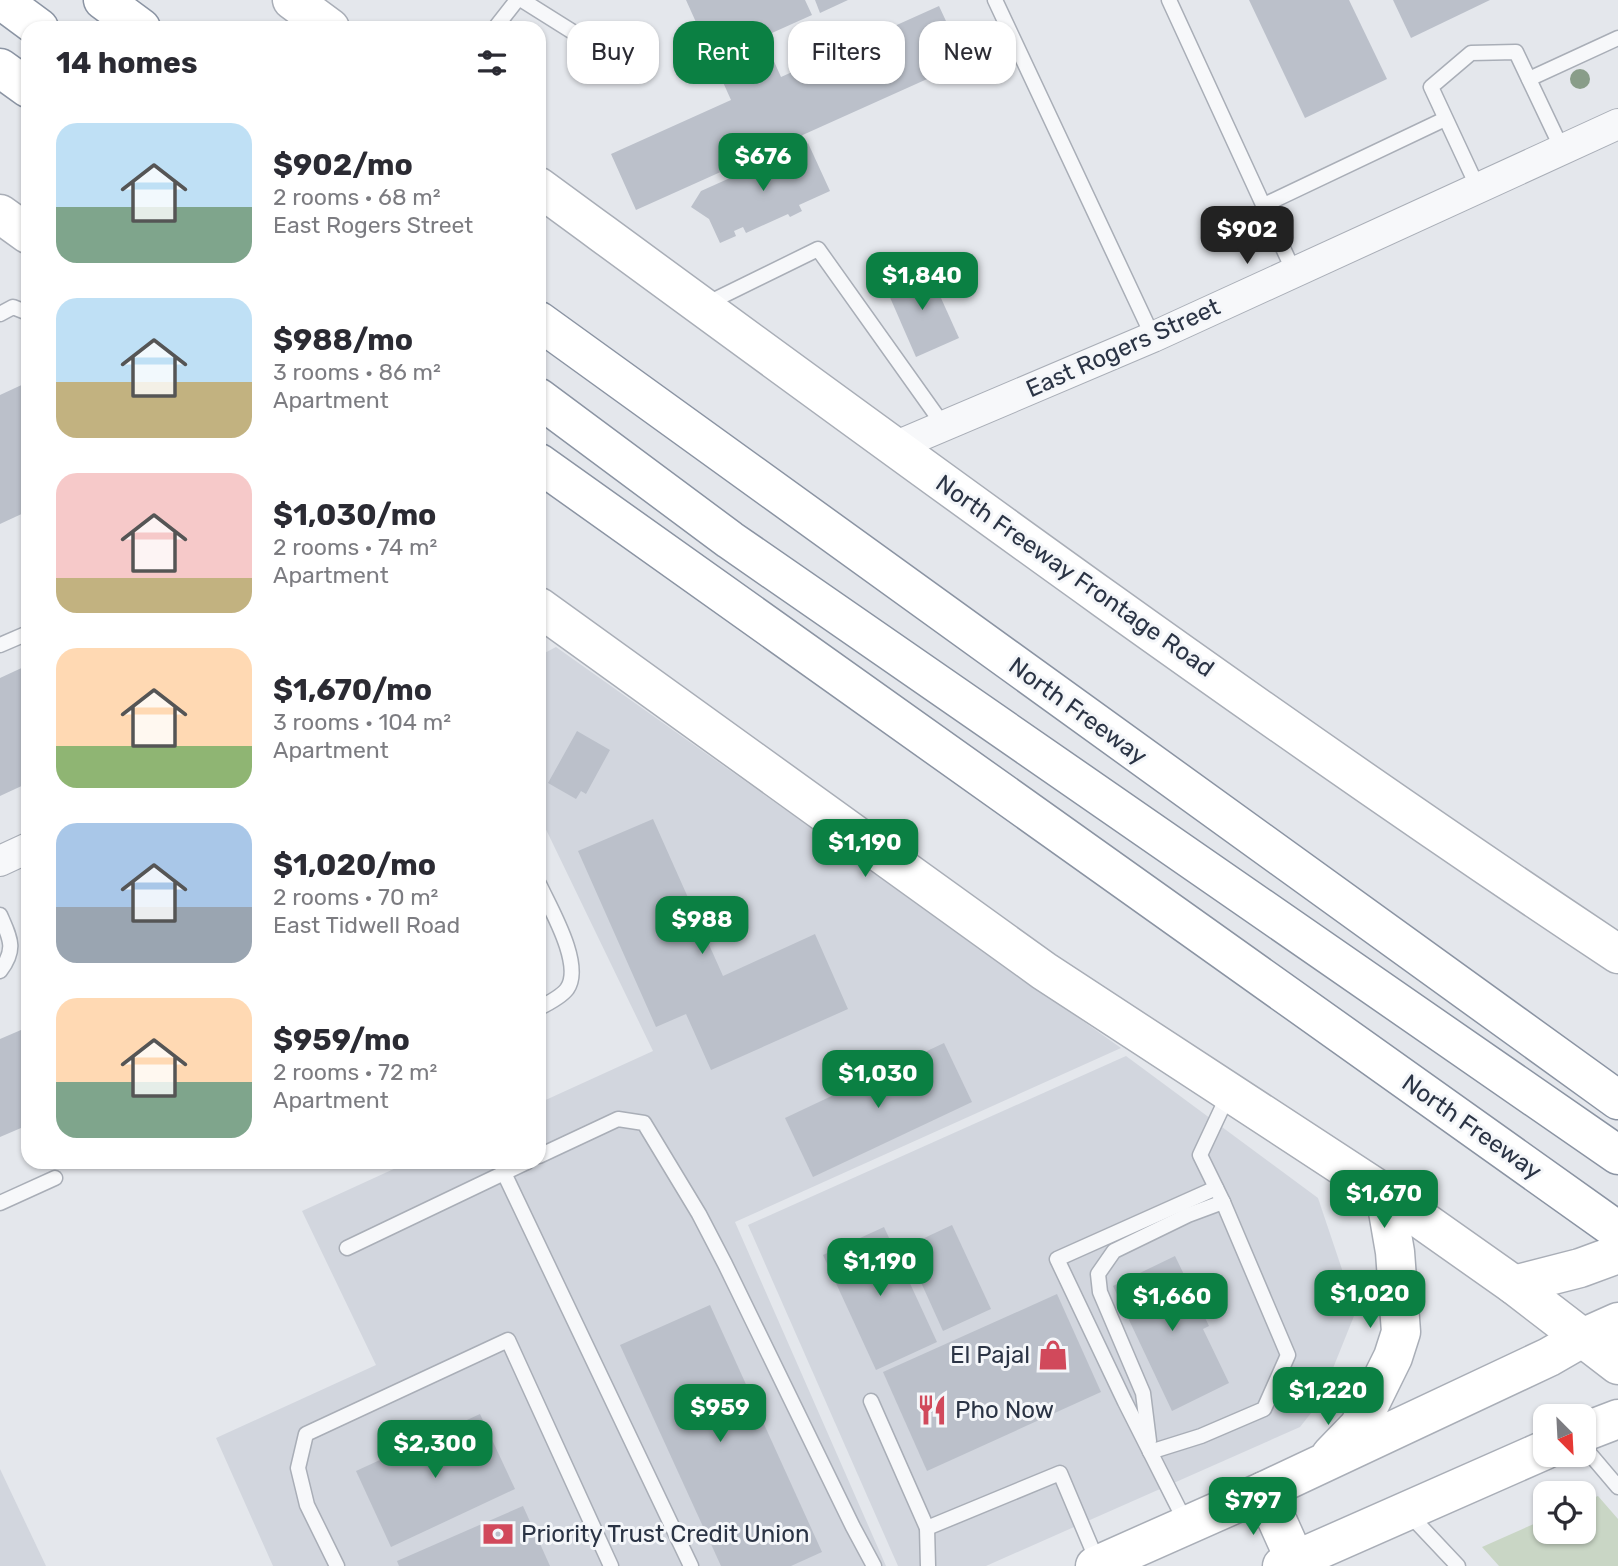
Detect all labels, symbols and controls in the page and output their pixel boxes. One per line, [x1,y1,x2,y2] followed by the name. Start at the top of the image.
[567,21,659,84] chip: Buy
[673,21,774,84] chip: Rent
[788,21,905,84] chip: Filters
[919,21,1016,84] chip: New
[473,44,511,82] icon: filters
[56,45,198,81] text: 14 homes
[722,134,804,193] pin: $676
[734,142,792,170] text: $676
[273,147,413,183] text: $902/mo
[112,151,196,235] icon: home
[273,183,441,211] text: 2 rooms · 68 m²
[1206,206,1288,266] pin: $902
[273,211,473,239] text: East Rogers Street
[1217,215,1277,243] text: $902
[865,252,979,312] pin: $1,840
[882,261,962,289] text: $1,840
[1022,293,1224,403] street label: East Rogers Street
[273,322,413,358] text: $988/mo
[112,326,196,410] icon: home
[273,358,441,386] text: 3 rooms · 86 m²
[273,386,389,414] text: Apartment
[931,469,1219,683] street label: North Freeway Frontage Road
[273,497,436,533] text: $1,030/mo
[112,501,196,585] icon: home
[273,533,437,561] text: 2 rooms · 74 m²
[273,561,389,589] text: Apartment
[1004,652,1152,770] street label: North Freeway
[273,672,432,708] text: $1,670/mo
[112,676,196,760] icon: home
[273,708,451,736] text: 3 rooms · 104 m²
[273,736,389,764] text: Apartment
[808,820,922,879] pin: $1,190
[828,828,902,856] text: $1,190
[273,847,436,883] text: $1,020/mo
[112,851,196,935] icon: home
[273,883,438,911] text: 2 rooms · 70 m²
[661,897,743,956] pin: $988
[671,905,733,933] text: $988
[273,911,460,939] text: East Tidwell Road
[273,1022,410,1058] text: $959/mo
[112,1026,196,1110] icon: home
[821,1050,935,1110] pin: $1,030
[273,1058,437,1086] text: 2 rooms · 72 m²
[838,1059,918,1087] text: $1,030
[1397,1069,1547,1185] street label: North Freeway
[273,1086,389,1114] text: Apartment
[1327,1170,1441,1230] pin: $1,670
[1346,1179,1422,1207] text: $1,670
[823,1238,937,1298] pin: $1,190
[843,1247,917,1275] text: $1,190
[1313,1270,1427,1330] pin: $1,020
[1115,1274,1229,1333] pin: $1,660
[1330,1279,1410,1307] text: $1,020
[1133,1282,1211,1310] text: $1,660
[1036,1338,1070,1372] shop icon: El Pajal
[950,1341,1030,1369] place label: El Pajal
[1271,1368,1385,1427] pin: $1,220
[1289,1376,1367,1404] text: $1,220
[679,1384,761,1444] pin: $959
[690,1393,750,1421] text: $959
[915,1393,949,1427] restaurant icon: Pho Now
[955,1396,1054,1424] place label: Pho Now
[1533,1404,1596,1466] north arrow
[1533,1404,1596,1544] map controls
[378,1420,492,1480] pin: $2,300
[393,1429,477,1457] text: $2,300
[1212,1478,1294,1537] pin: $797
[1533,1481,1596,1544] button: locate
[1225,1486,1281,1514] text: $797
[481,1517,515,1551] bank icon: Priority Trust Credit Union
[521,1520,809,1548] place label: Priority Trust Credit Union

